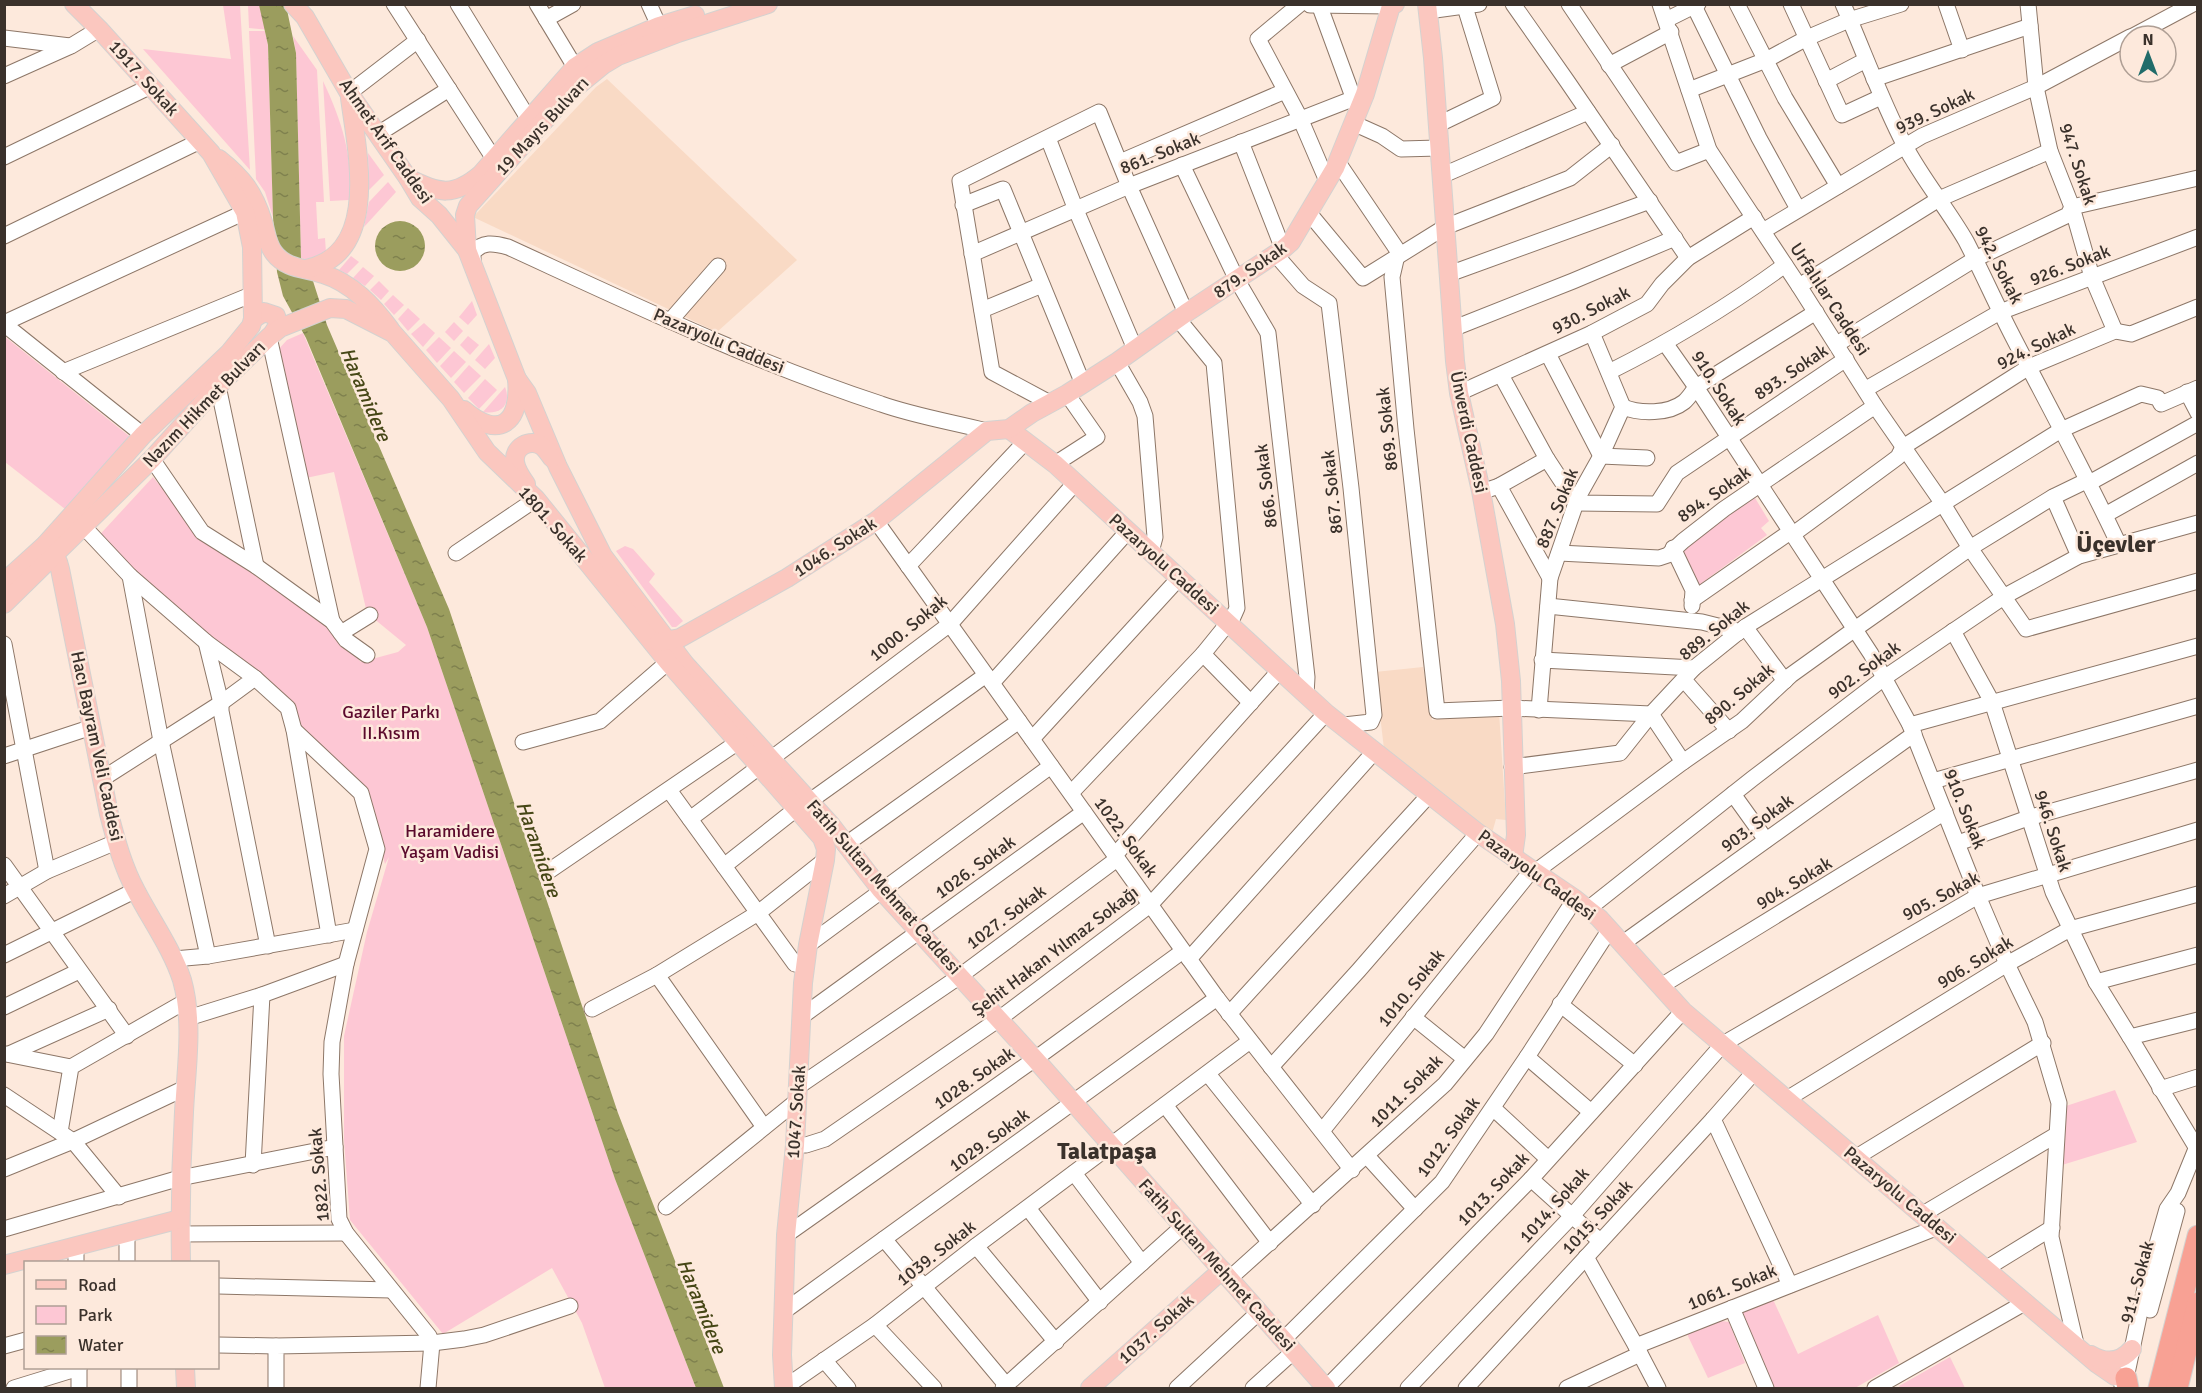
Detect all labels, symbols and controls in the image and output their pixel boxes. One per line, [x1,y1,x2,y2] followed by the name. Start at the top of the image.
[2118,24,2178,84] north arrow
[2142,30,2154,50] text: N
[104,36,184,120] street label: 1917. Sokak
[491,72,593,180] street label: 19 Mayıs Bulvarı
[335,74,437,208] street label: Ahmet Arif Caddesi
[1892,83,1978,139] street label: 939. Sokak
[2054,120,2102,208] street label: 947. Sokak
[1117,127,1203,179] street label: 861. Sokak
[1970,222,2028,308] street label: 942. Sokak
[1209,237,1291,303] street label: 879. Sokak
[1785,238,1875,360] street label: Urfalılar Caddesi
[2027,240,2113,290] street label: 926. Sokak
[1548,281,1634,339] street label: 930. Sokak
[650,303,788,379] street label: Pazaryolu Caddesi
[1993,318,2079,374] street label: 924. Sokak
[138,336,270,472] street label: Nazım Hikmet Bulvarı
[1750,339,1832,405] street label: 893. Sokak
[335,343,397,446] water label: Haramidere
[1687,347,1751,429] street label: 910. Sokak
[1445,369,1493,495] street label: Ünverdi Caddesi
[1372,386,1402,472] street label: 869. Sokak
[1250,443,1282,529] street label: 866. Sokak
[1317,449,1347,535] street label: 867. Sokak
[1673,461,1755,527] street label: 894. Sokak
[1531,465,1583,551] street label: 887. Sokak
[514,481,592,567] street label: 1801. Sokak
[1104,509,1224,619] street label: Pazaryolu Caddesi
[790,512,880,582] street label: 1046. Sokak
[2076,529,2156,559] district label: Üçevler
[865,590,951,666] street label: 1000. Sokak
[1674,595,1754,665] street label: 889. Sokak
[1823,636,1905,704] street label: 902. Sokak
[66,649,128,843] street label: Hacı Bayram Veli Caddesi
[1700,658,1778,730] street label: 890. Sokak
[342,701,440,744] park label: Gaziler Parkı II.Kısım
[1939,766,1991,852] street label: 910. Sokak
[2029,787,2077,875] street label: 946. Sokak
[1716,789,1798,857] street label: 903. Sokak
[1089,792,1163,882] street label: 1022. Sokak
[802,795,966,979] street label: Fatih Sultan Mehmet Caddesi
[510,798,567,901] water label: Haramidere
[401,820,499,863] park label: Haramidere Yaşam Vadisi
[1474,825,1600,925] street label: Pazaryolu Caddesi
[930,830,1020,904] street label: 1026. Sokak
[1752,852,1836,914] street label: 904. Sokak
[1899,866,1983,926] street label: 905. Sokak
[962,880,1050,954] street label: 1027. Sokak
[967,881,1143,1021] street label: Şehit Hakan Yılmaz Sokağı
[1933,931,2017,993] street label: 906. Sokak
[1373,945,1449,1031] street label: 1010. Sokak
[929,1042,1019,1114] street label: 1028. Sokak
[1365,1050,1447,1132] street label: 1011. Sokak
[782,1064,810,1160] street label: 1047. Sokak
[1411,1092,1485,1182] street label: 1012. Sokak
[944,1103,1034,1177] street label: 1029. Sokak
[304,1127,334,1223] street label: 1822. Sokak
[1057,1136,1157,1166] district label: Talatpaşa
[1839,1141,1961,1249] street label: Pazaryolu Caddesi
[1452,1148,1534,1230] street label: 1013. Sokak
[1514,1163,1594,1247] street label: 1014. Sokak
[1134,1174,1300,1356] street label: Fatih Sultan Mehmet Caddesi
[1557,1175,1637,1259] street label: 1015. Sokak
[892,1215,980,1291] street label: 1039. Sokak
[2115,1238,2159,1326] street label: 911. Sokak
[671,1255,732,1358] water label: Haramidere
[1684,1259,1780,1315] street label: 1061. Sokak
[24,1261,219,1369] legend
[78,1274,117,1296] text: Road
[1114,1289,1198,1369] street label: 1037. Sokak
[78,1304,113,1326] text: Park
[78,1334,124,1356] text: Water

